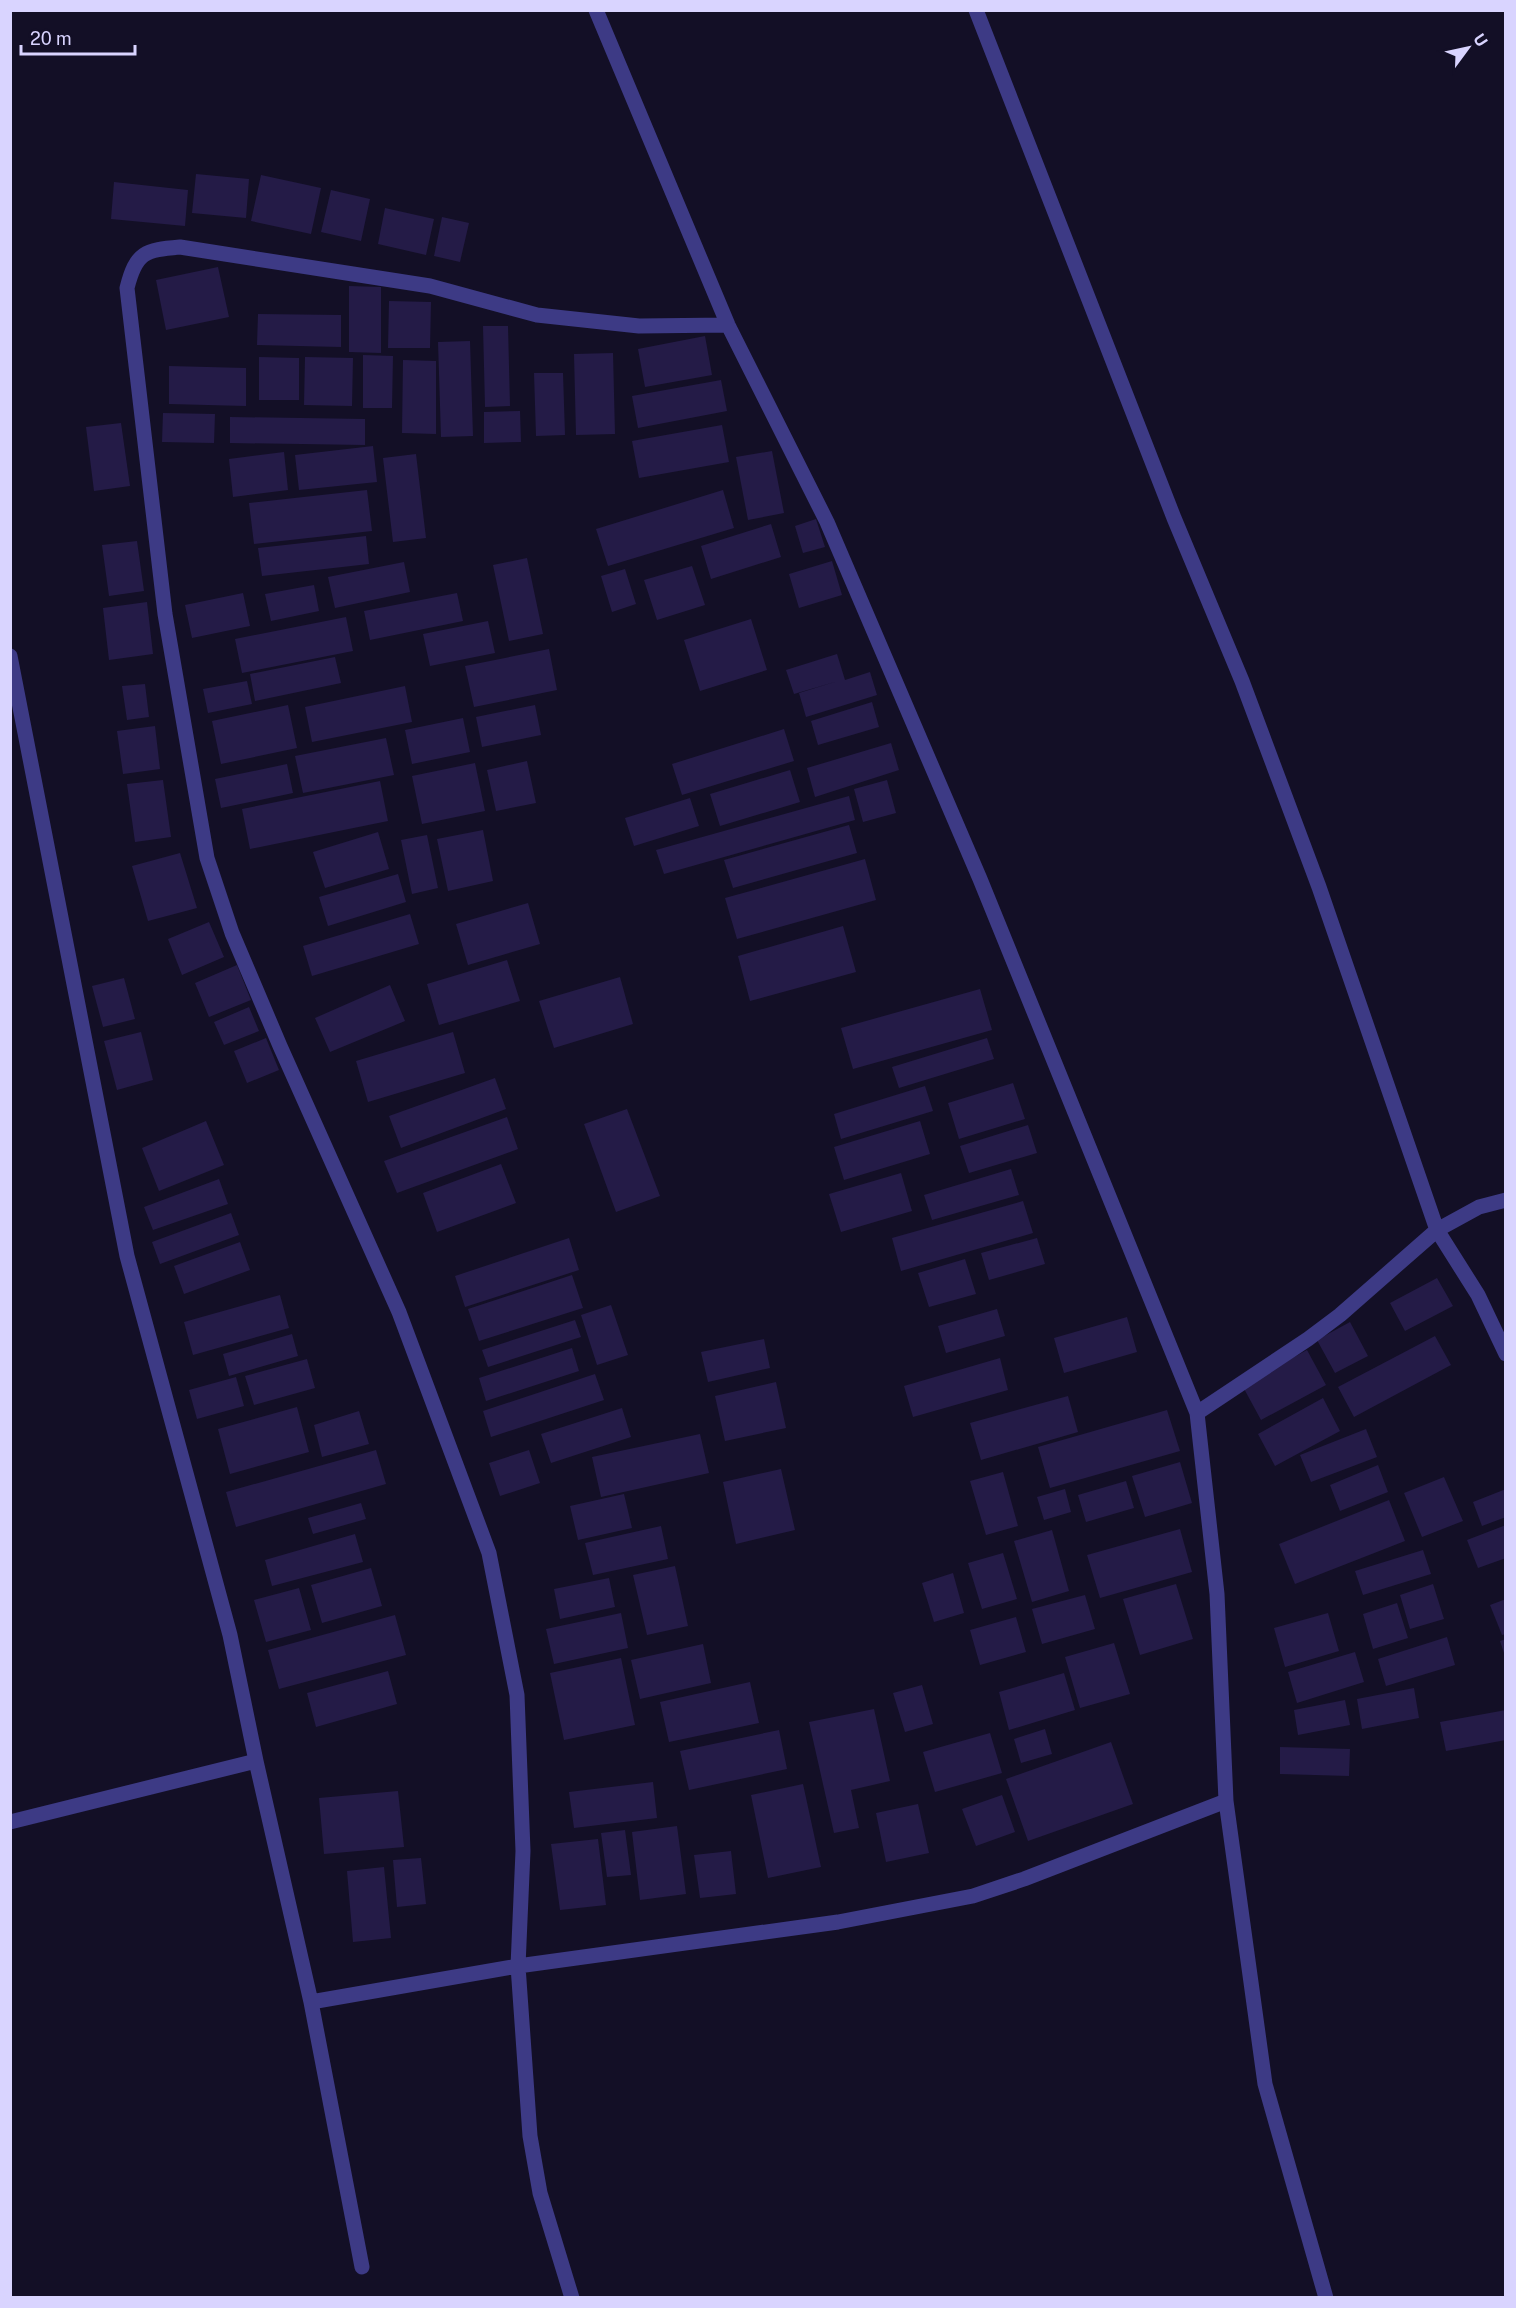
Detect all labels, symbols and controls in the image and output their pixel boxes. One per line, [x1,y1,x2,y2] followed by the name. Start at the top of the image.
[21,18,135,56] scale bar
[1438,18,1498,78] north arrow
[30,28,72,49] text: 20 m
[1469,30,1491,50] text: U

